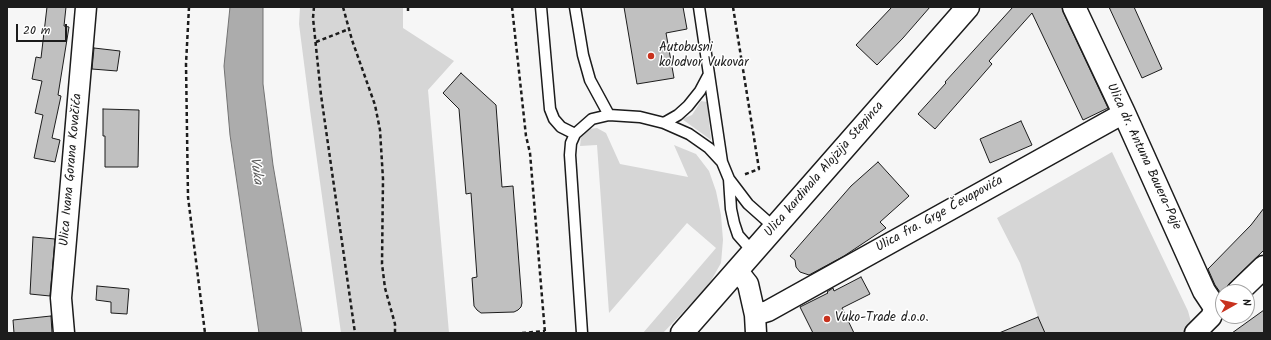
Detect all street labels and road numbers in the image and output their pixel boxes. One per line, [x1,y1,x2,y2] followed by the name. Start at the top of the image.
[1102,81,1184,233] street label: Ulica dr. Antuna Bauera-Paje
[58,93,86,247] street label: Ulica Ivana Gorana Kovačića
[762,99,888,241] street label: Ulica kardinala Alojzija Stepinca
[874,173,1006,257] street label: Ulica fra. Grge Čevapovića

